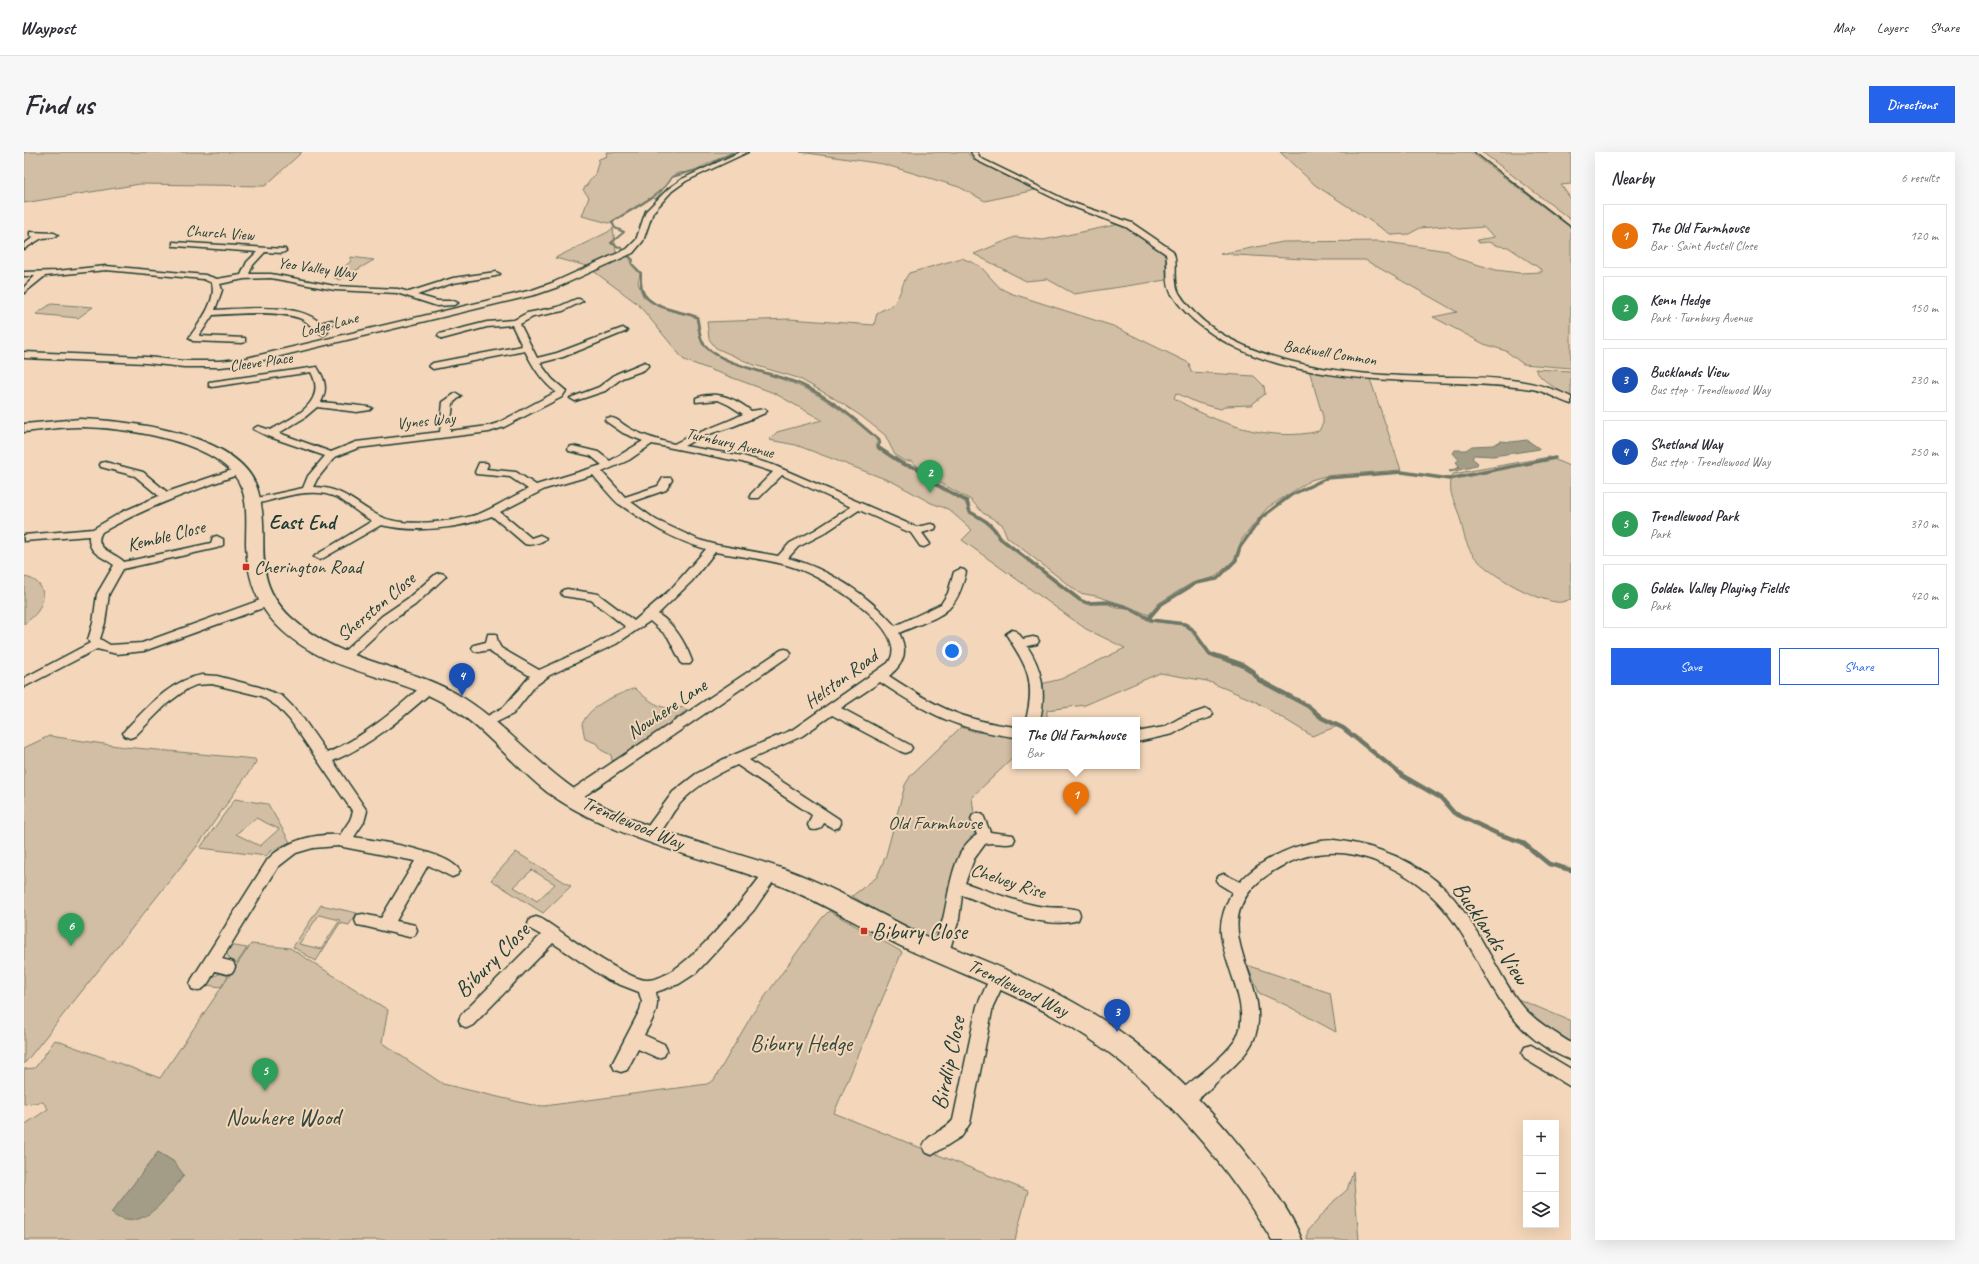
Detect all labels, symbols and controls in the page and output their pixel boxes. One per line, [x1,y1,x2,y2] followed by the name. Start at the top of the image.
[20,16,75,40] text: Waypost
[1833,19,1855,36] text: Map
[1877,19,1908,36] text: Layers
[1930,19,1959,36] text: Share
[1869,86,1955,123] button: Directions
[24,87,94,122] text: Find us
[1611,168,1654,189] text: Nearby
[1901,170,1939,186] text: 6 results
[1650,219,1749,238] text: The Old Farmhouse
[185,221,256,245] street label: Church View
[1622,228,1628,244] text: 1
[1910,228,1938,244] text: 120 m
[1650,238,1757,254] text: Bar · Saint Austell Close
[277,253,359,284] street label: Yeo Valley Way
[1650,291,1710,310] text: Kenn Hedge
[1622,300,1628,316] text: 2
[1910,300,1938,316] text: 150 m
[298,307,362,342] street label: Lodge Lane
[1650,310,1752,326] text: Park · Turnbury Avenue
[1282,336,1379,370] street label: Backwell Common
[228,347,295,376] street label: Cleeve Place
[1650,363,1728,382] text: Bucklands View
[1622,372,1628,388] text: 3
[1910,372,1938,388] text: 230 m
[1650,382,1770,398] text: Bus stop · Trendlewood Way
[396,408,458,434] street label: Vynes Way
[684,423,778,463] street label: Turnbury Avenue
[1650,435,1722,454] text: Shetland Way
[1622,444,1628,460] text: 4
[1910,444,1938,460] text: 250 m
[1650,454,1770,470] text: Bus stop · Trendlewood Way
[917,460,943,493] pin: 2
[1650,507,1738,526] text: Trendlewood Park
[269,510,339,535] district label: East End
[125,514,209,557] street label: Kemble Close
[1622,516,1628,532] text: 5
[1910,516,1938,532] text: 370 m
[1650,526,1671,542] text: Park
[254,555,365,579] place label: Cherington Road
[241,562,251,572] marker: Cherington Road
[332,566,422,647] street label: Sherston Close
[1650,579,1788,598] text: Golden Valley Playing Fields
[1622,588,1628,604] text: 6
[1910,588,1938,604] text: 420 m
[1650,598,1671,614] text: Park
[942,641,962,661] your location
[799,642,885,714] street label: Helston Road
[1611,648,1771,685] button: Save
[1779,648,1939,685] button: Share
[449,663,475,696] pin: 4
[622,673,713,744] street label: Nowhere Lane
[1012,717,1140,769] popup
[1027,726,1125,745] text: The Old Farmhouse
[1027,745,1044,761] text: Bar
[1063,782,1089,815] pin: 1
[578,791,689,856] street label: Trendlewood Way
[888,811,984,835] park label: Old Farmhouse
[968,858,1050,905] street label: Chelvey Rise
[1446,876,1537,992] street label: Bucklands View
[58,913,84,946] pin: 6
[448,915,537,1004] street label: Bibury Close
[872,917,969,946] place label: Bibury Close
[859,926,869,936] marker: Bibury Close
[964,953,1073,1023] street label: Trendlewood Way
[1104,999,1130,1032] pin: 3
[924,1012,972,1112] street label: Birdlip Close
[750,1029,853,1058] park label: Bibury Hedge
[252,1058,278,1091] pin: 5
[226,1103,344,1132] park label: Nowhere Wood
[1523,1120,1559,1228] map controls
[1523,1120,1559,1156] button: +
[1523,1156,1559,1192] button: −
[1523,1192,1559,1228] button: layers

